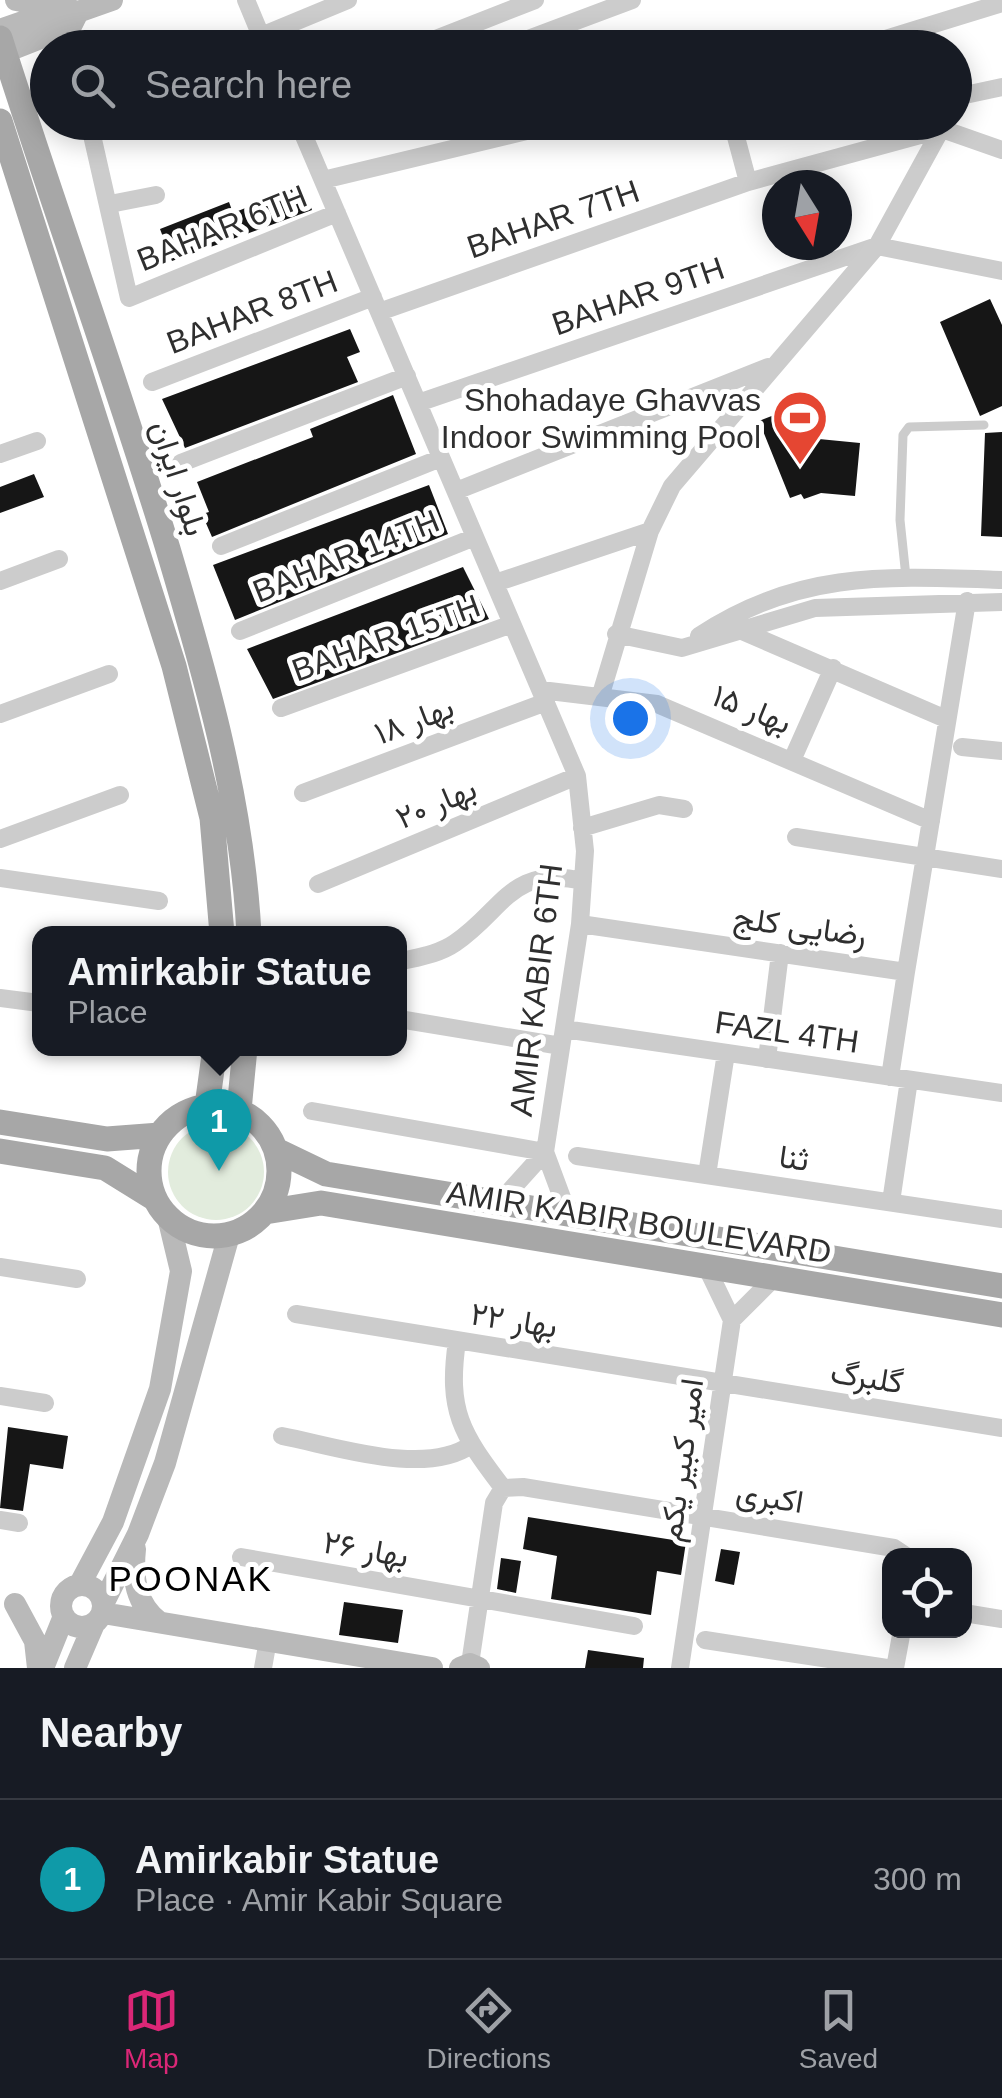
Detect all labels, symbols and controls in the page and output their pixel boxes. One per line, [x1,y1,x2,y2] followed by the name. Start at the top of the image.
[30,30,972,140] search box
[65,58,120,113] icon: search
[145,64,352,106] text: Search here
[762,170,852,260] north arrow
[462,173,644,265] street label: BAHAR 7TH
[132,178,312,278] street label: BAHAR 6TH
[547,250,729,342] street label: BAHAR 9TH
[162,263,342,361] street label: BAHAR 8TH
[441,382,761,455] place label: Shohadaye Ghavvas Indoor Swimming Pool
[770,388,830,467] sports icon: Shohadaye Ghavvas Indoor Swimming Pool
[142,416,214,541] street label: بلوار ایران
[248,502,444,610] street label: BAHAR 14TH
[287,587,485,689] street label: BAHAR 15TH
[707,677,797,743] street label: بهار ۱۵
[369,689,459,753] street label: بهار ۱۸
[605,693,656,744] your location
[390,770,482,838] street label: بهار ۲۰
[503,862,569,1118] street label: AMIR KABIR 6TH
[731,899,869,957] street label: رضایی کلج
[32,926,407,1056] popup
[67,951,372,993] text: Amirkabir Statue
[67,994,148,1030] text: Place
[713,1004,861,1060] street label: FAZL 4TH
[186,1088,252,1171] pin: 1
[777,1138,811,1178] street label: ثنا
[444,1174,834,1270] street label: AMIR KABIR BOULEVARD
[468,1295,560,1347] street label: بهار ۲۲
[828,1354,906,1402] street label: گلبرگ
[652,1376,713,1544] street label: امیر کبیر یکم
[733,1474,806,1522] street label: اکبری
[320,1524,411,1576] street label: بهار ۲۶
[882,1548,972,1638] map controls
[882,1548,972,1638] button: locate
[109,1559,273,1598] district label: POONAK
[40,1709,182,1756] text: Nearby
[135,1839,439,1881] text: Amirkabir Statue
[64,1861,81,1897] text: 1
[873,1861,962,1897] text: 300 m
[135,1882,503,1918] text: Place · Amir Kabir Square
[124,1983,179,2075] tab: Map
[427,1983,551,2075] tab: Directions
[799,1983,878,2075] tab: Saved

